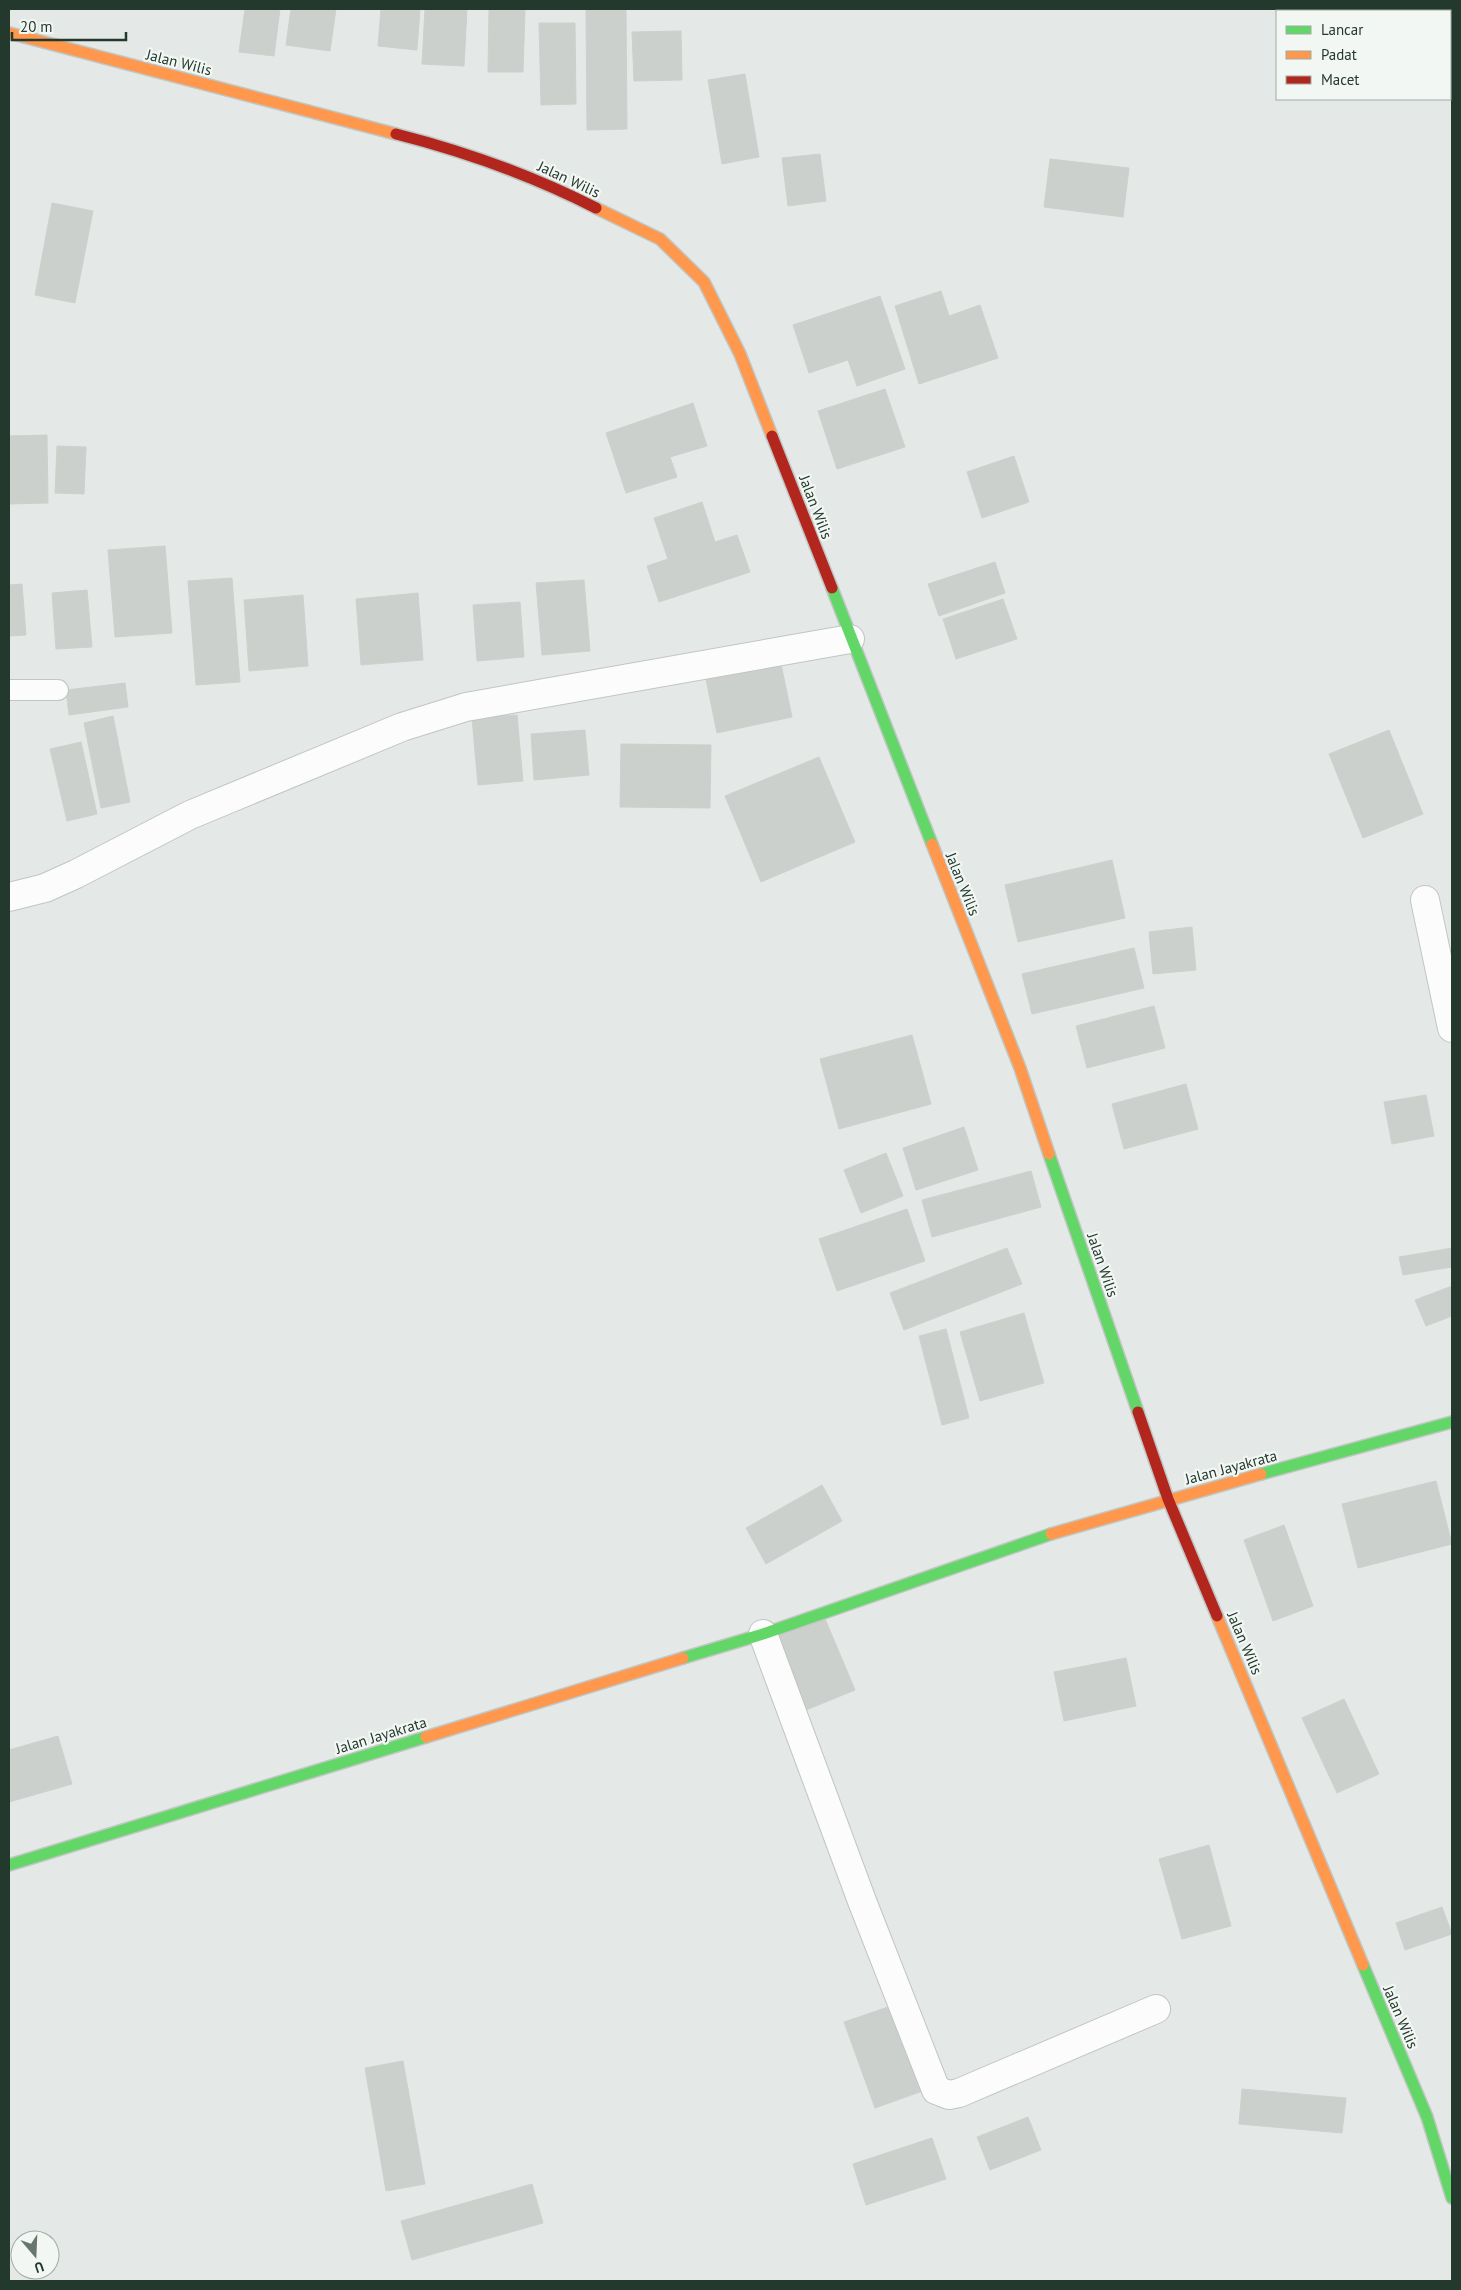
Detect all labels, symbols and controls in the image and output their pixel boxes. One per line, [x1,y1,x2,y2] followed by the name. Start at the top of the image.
[12,10,126,42] scale bar
[1276,10,1451,100] legend
[20,17,53,36] text: 20 m
[1321,20,1363,39] text: Lancar
[143,44,214,79] street label: Jalan Wilis
[1321,45,1357,64] text: Padat
[1321,70,1359,89] text: Macet
[534,156,603,202] street label: Jalan Wilis
[795,472,837,542] street label: Jalan Wilis
[941,849,984,918] street label: Jalan Wilis
[1083,1229,1123,1300] street label: Jalan Wilis
[1182,1446,1279,1489] street label: Jalan Jayakrata
[1223,1608,1267,1677] street label: Jalan Wilis
[332,1712,429,1758] street label: Jalan Jayakrata
[1379,1982,1423,2051] street label: Jalan Wilis
[10,2230,60,2280] north arrow
[32,2257,46,2277] text: U

